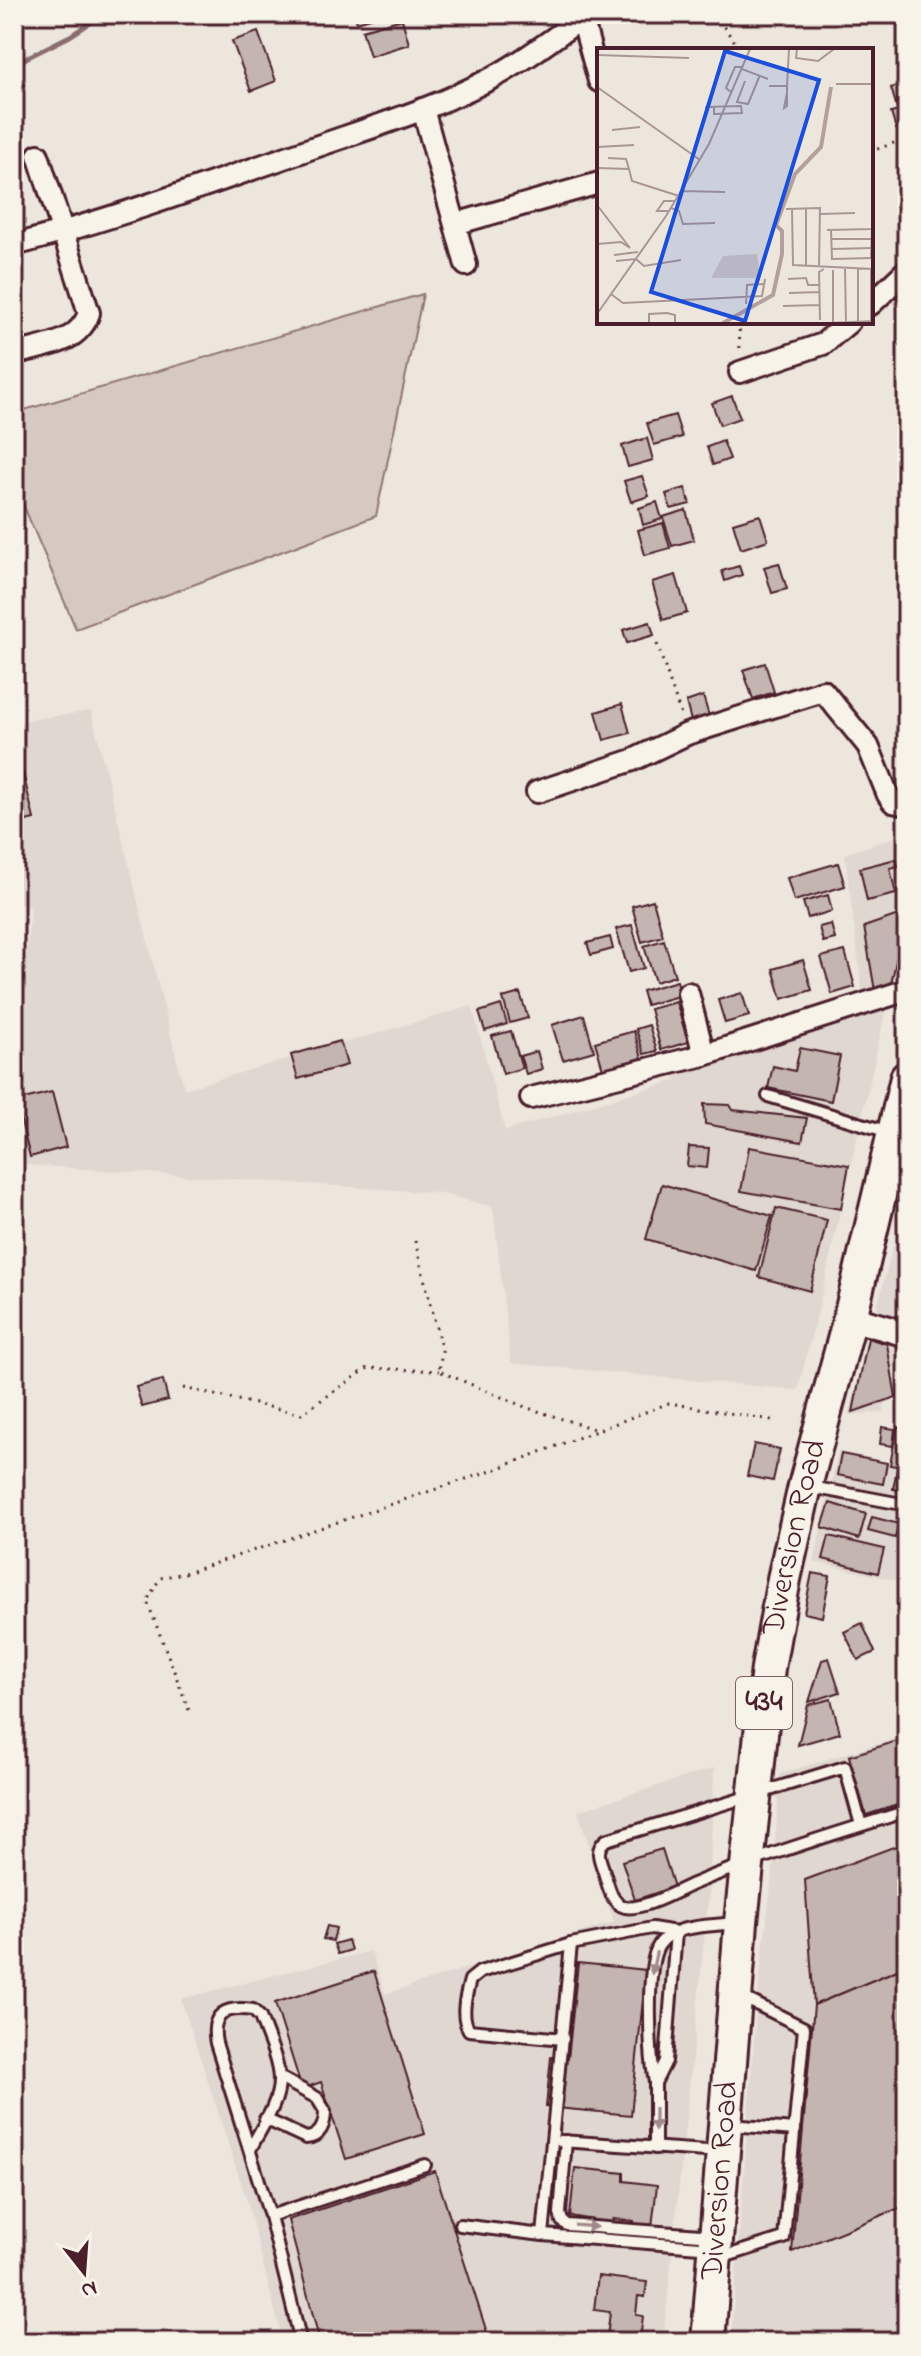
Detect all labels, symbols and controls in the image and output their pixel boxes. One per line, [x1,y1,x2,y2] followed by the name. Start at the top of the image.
[597,48,873,324] inset map
[751,1435,840,1640] street label: Diversion Road
[736,1677,792,1729] road number: 434
[648,1950,660,1975] one-way arrow
[689,2079,752,2283] street label: Diversion Road
[649,2107,661,2132] one-way arrow
[574,2220,599,2233] one-way arrow
[44,2232,124,2312] north arrow
[77,2271,101,2306] text: N

